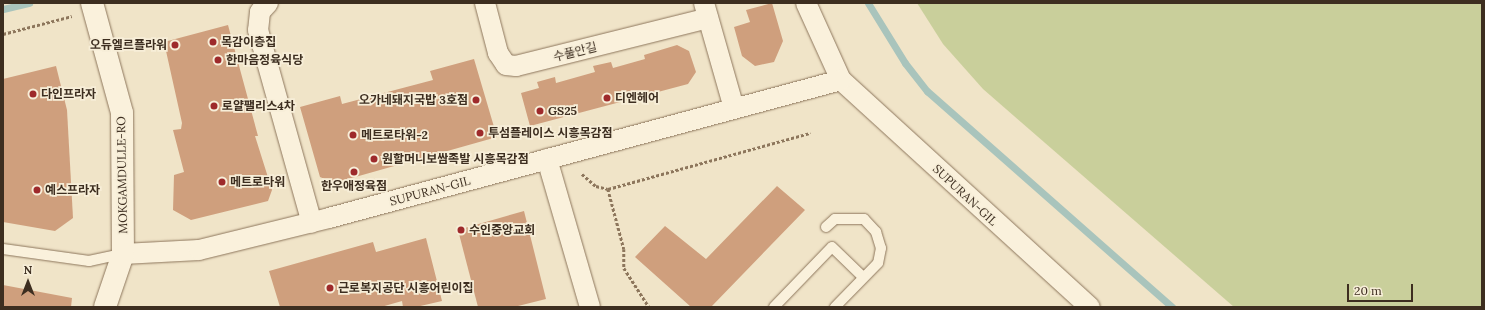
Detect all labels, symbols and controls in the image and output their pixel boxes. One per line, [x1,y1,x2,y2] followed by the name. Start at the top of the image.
[221,35,276,49] place label: 목감이층집
[208,37,218,47] marker: 목감이층집
[90,38,167,52] place label: 오듀엘르플라워
[170,40,180,50] marker: 오듀엘르플라워
[552,40,598,64] street label: 수풀안길
[226,53,303,67] place label: 한마음정육식당
[213,55,223,65] marker: 한마음정육식당
[41,87,96,101] place label: 다인프라자
[28,89,38,99] marker: 다인프라자
[615,91,659,105] place label: 디엔헤어
[359,93,468,107] place label: 오가네돼지국밥 3호점
[602,93,612,103] marker: 디엔헤어
[471,95,481,105] marker: 오가네돼지국밥 3호점
[222,99,295,113] place label: 로얄팰리스4차
[209,101,219,111] marker: 로얄팰리스4차
[548,104,577,118] place label: GS25
[535,106,545,116] marker: GS25
[114,116,130,234] street label: MOKGAMDULLE-RO
[488,126,613,140] place label: 투섬플레이스 시흥목감점
[361,128,428,142] place label: 메트로타워-2
[475,128,485,138] marker: 투섬플레이스 시흥목감점
[348,130,358,140] marker: 메트로타워-2
[382,152,529,166] place label: 원할머니보쌈족발 시흥목감점
[369,154,379,164] marker: 원할머니보쌈족발 시흥목감점
[930,162,1000,228] street label: SUPURAN-GIL
[349,167,359,177] marker: 한우애정육점
[388,173,472,209] street label: SUPURAN-GIL
[230,175,285,189] place label: 메트로타워
[217,177,227,187] marker: 메트로타워
[321,179,387,193] place label: 한우애정육점
[45,183,100,197] place label: 예스프라자
[32,185,42,195] marker: 예스프라자
[469,223,535,237] place label: 수인중앙교회
[456,225,466,235] marker: 수인중앙교회
[8,262,48,302] north arrow
[24,263,32,277] text: N
[1349,276,1415,302] scale bar
[338,281,474,295] place label: 근로복지공단 시흥어린이집
[325,283,335,293] marker: 근로복지공단 시흥어린이집
[1354,283,1382,298] text: 20 m

